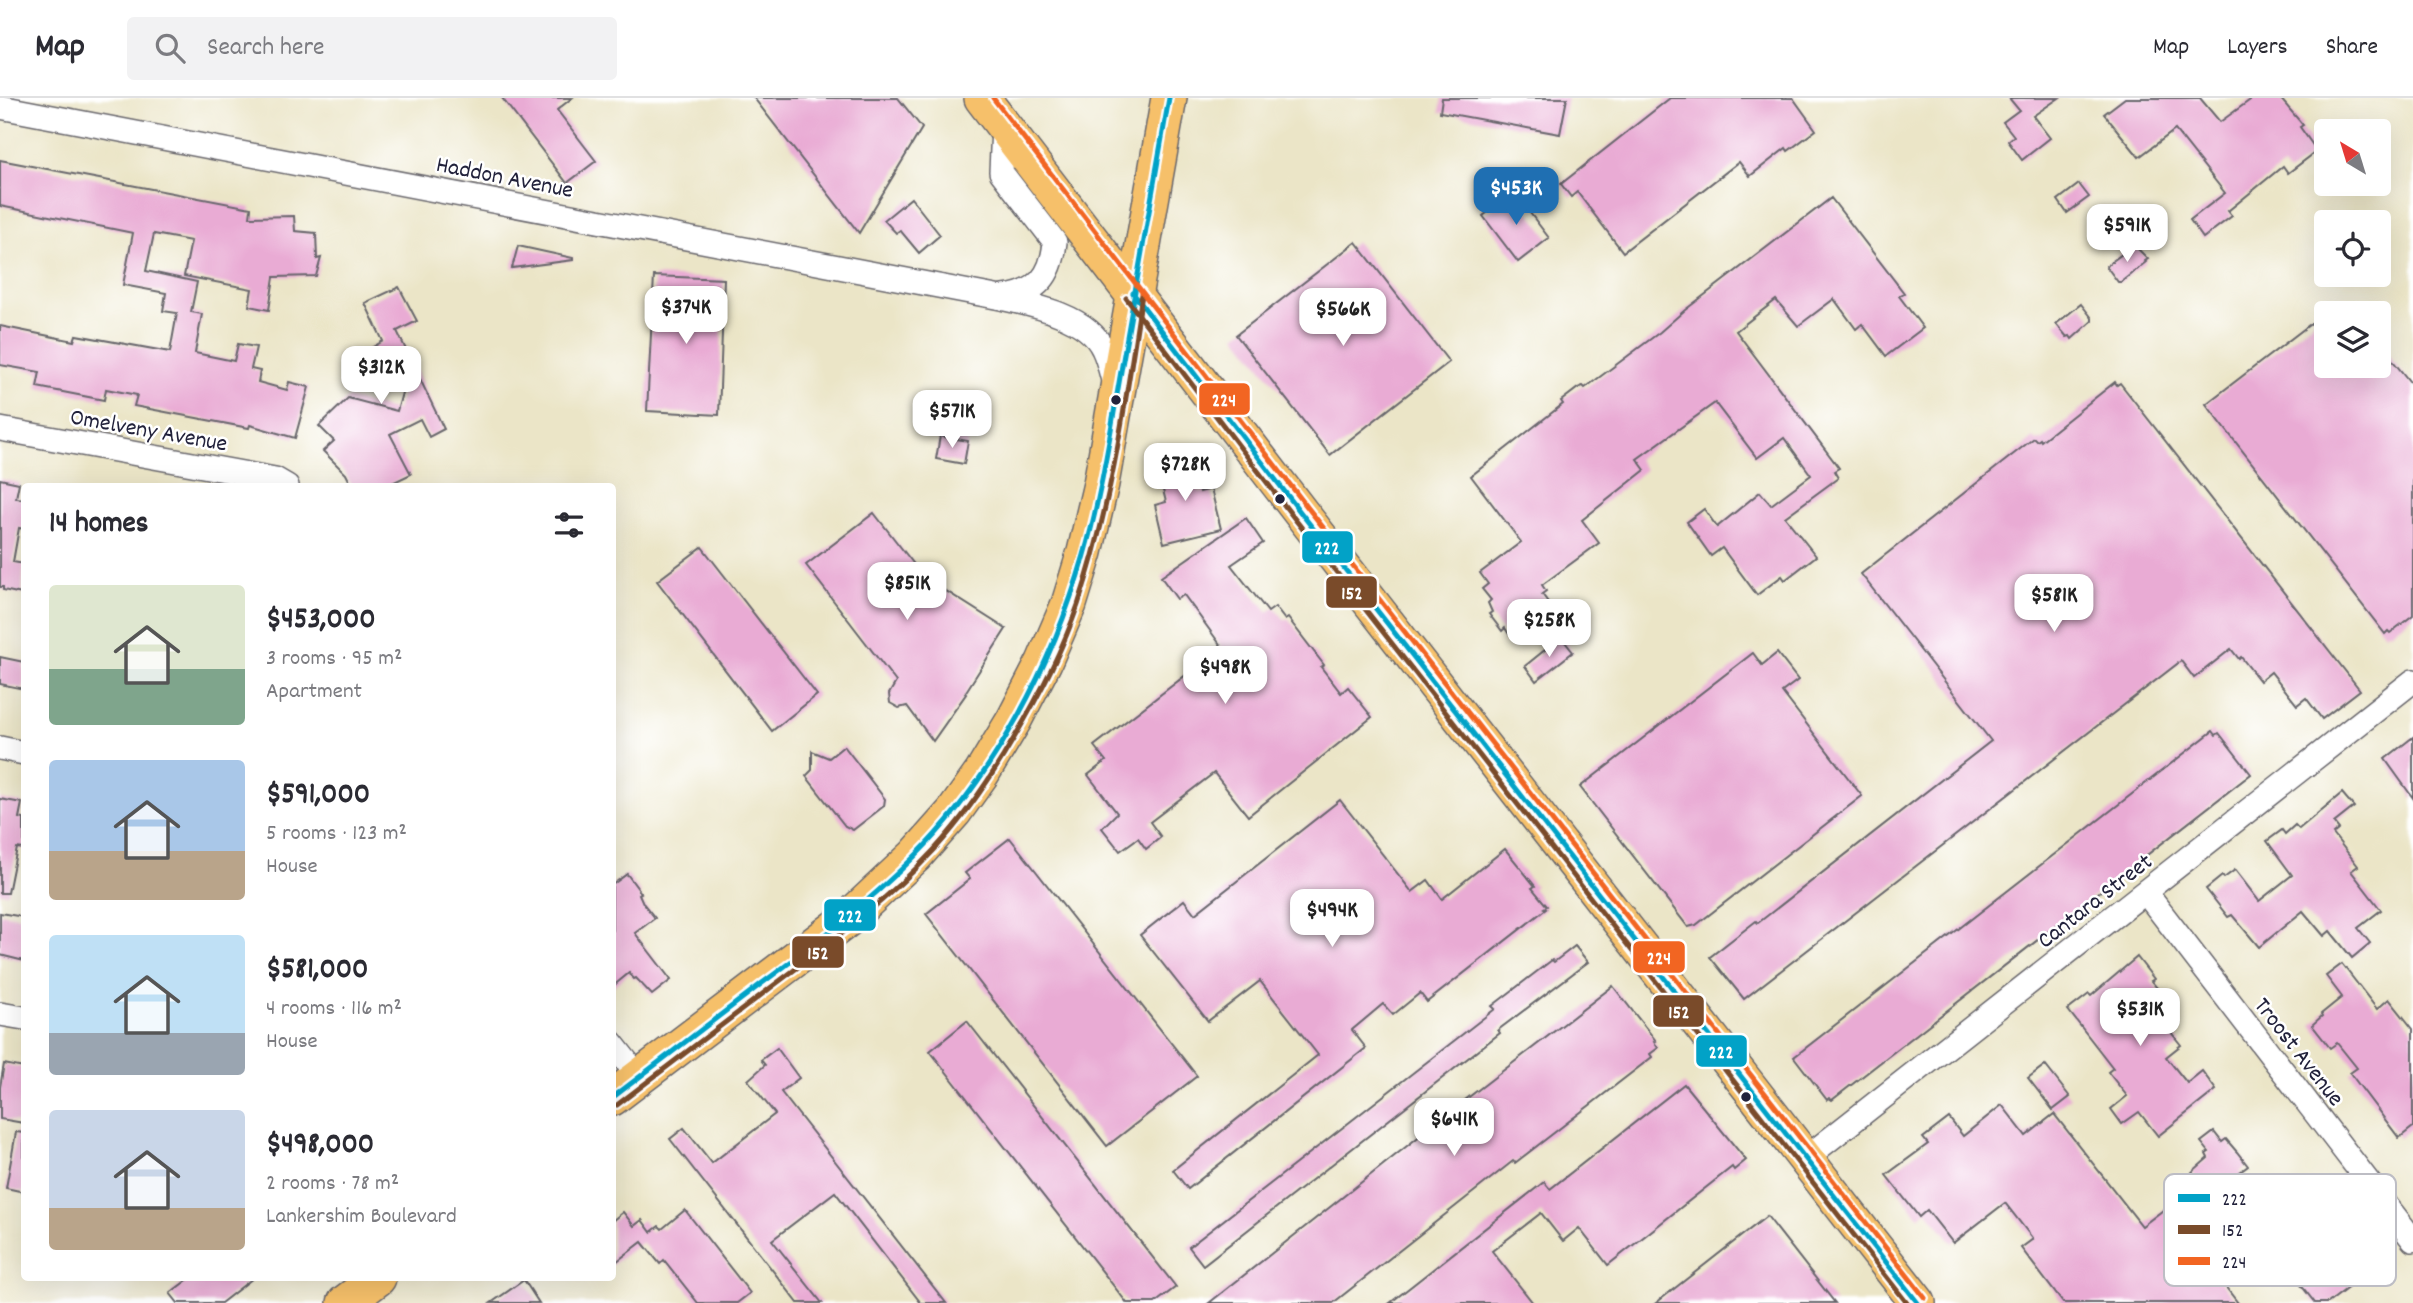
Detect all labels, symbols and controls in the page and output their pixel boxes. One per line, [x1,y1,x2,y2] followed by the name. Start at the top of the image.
[127,17,617,80] search box
[35,25,85,72] text: Map
[151,29,189,67] icon: search
[207,30,325,67] text: Search here
[2153,31,2189,65] text: Map
[2227,31,2288,65] text: Layers
[2326,31,2378,65] text: Share
[2314,119,2390,196] north arrow
[2314,119,2391,378] map controls
[433,149,576,209] street label: Haddon Avenue
[1467,167,1565,227] pin: $453K
[1490,173,1542,206] text: $453K
[2078,204,2176,264] pin: $591K
[2103,210,2151,243] text: $591K
[2314,210,2391,287] button: locate
[637,286,735,346] pin: $374K
[1294,288,1392,348] pin: $566K
[661,292,711,325] text: $374K
[1315,294,1371,327] text: $566K
[2314,301,2391,378] button: layers
[332,346,430,406] pin: $312K
[357,352,405,385] text: $312K
[1198,382,1251,416] line badge: 224
[1212,389,1236,416] text: 224
[903,390,1001,450] pin: $571K
[1109,393,1123,407] unlabelled marker
[929,396,975,429] text: $571K
[67,401,230,463] street label: Omelveny Avenue
[1136,444,1234,503] pin: $728K
[1160,449,1210,482] text: $728K
[1273,492,1287,506] unlabelled marker
[49,504,148,547] text: 14 homes
[550,506,588,544] icon: filters
[1301,530,1354,564] line badge: 222
[1315,537,1339,564] text: 222
[858,562,956,622] pin: $851K
[883,568,931,601] text: $851K
[2005,574,2103,634] pin: $581K
[1325,575,1378,609] line badge: 152
[2030,580,2078,613] text: $581K
[1341,582,1363,609] text: 152
[266,600,376,643] text: $453,000
[1500,600,1598,659] pin: $258K
[1523,605,1575,638] text: $258K
[105,613,189,697] icon: home
[266,643,402,676] text: 3 rooms · 95 m²
[1176,646,1274,706] pin: $498K
[1199,652,1251,685] text: $498K
[266,676,362,709] text: Apartment
[266,775,370,818] text: $591,000
[105,788,189,872] icon: home
[266,818,407,851] text: 5 rooms · 123 m²
[2031,846,2161,958] street label: Cantara Street
[266,851,318,884] text: House
[1283,890,1381,949] pin: $494K
[1306,895,1358,928] text: $494K
[823,898,877,932] line badge: 222
[838,905,862,932] text: 222
[791,935,845,969] line badge: 152
[1632,940,1686,974] line badge: 224
[807,942,829,969] text: 152
[1647,947,1671,974] text: 224
[266,950,368,993] text: $581,000
[105,963,189,1047] icon: home
[2091,988,2189,1048] pin: $531K
[2244,991,2351,1115] street label: Troost Avenue
[266,993,402,1026] text: 4 rooms · 116 m²
[1652,994,1705,1028] line badge: 152
[2116,994,2164,1027] text: $531K
[1668,1001,1690,1028] text: 152
[266,1026,318,1059] text: House
[1695,1034,1748,1068] line badge: 222
[1709,1041,1733,1068] text: 222
[1739,1090,1753,1104] unlabelled marker
[1405,1098,1503,1158] pin: $641K
[1430,1104,1478,1137] text: $641K
[266,1125,374,1168] text: $498,000
[105,1138,189,1222] icon: home
[266,1168,399,1201] text: 2 rooms · 78 m²
[2164,1174,2396,1286] legend
[2222,1188,2247,1215] text: 222
[266,1201,457,1234] text: Lankershim Boulevard
[2222,1219,2243,1246] text: 152
[2222,1251,2247,1278] text: 224

